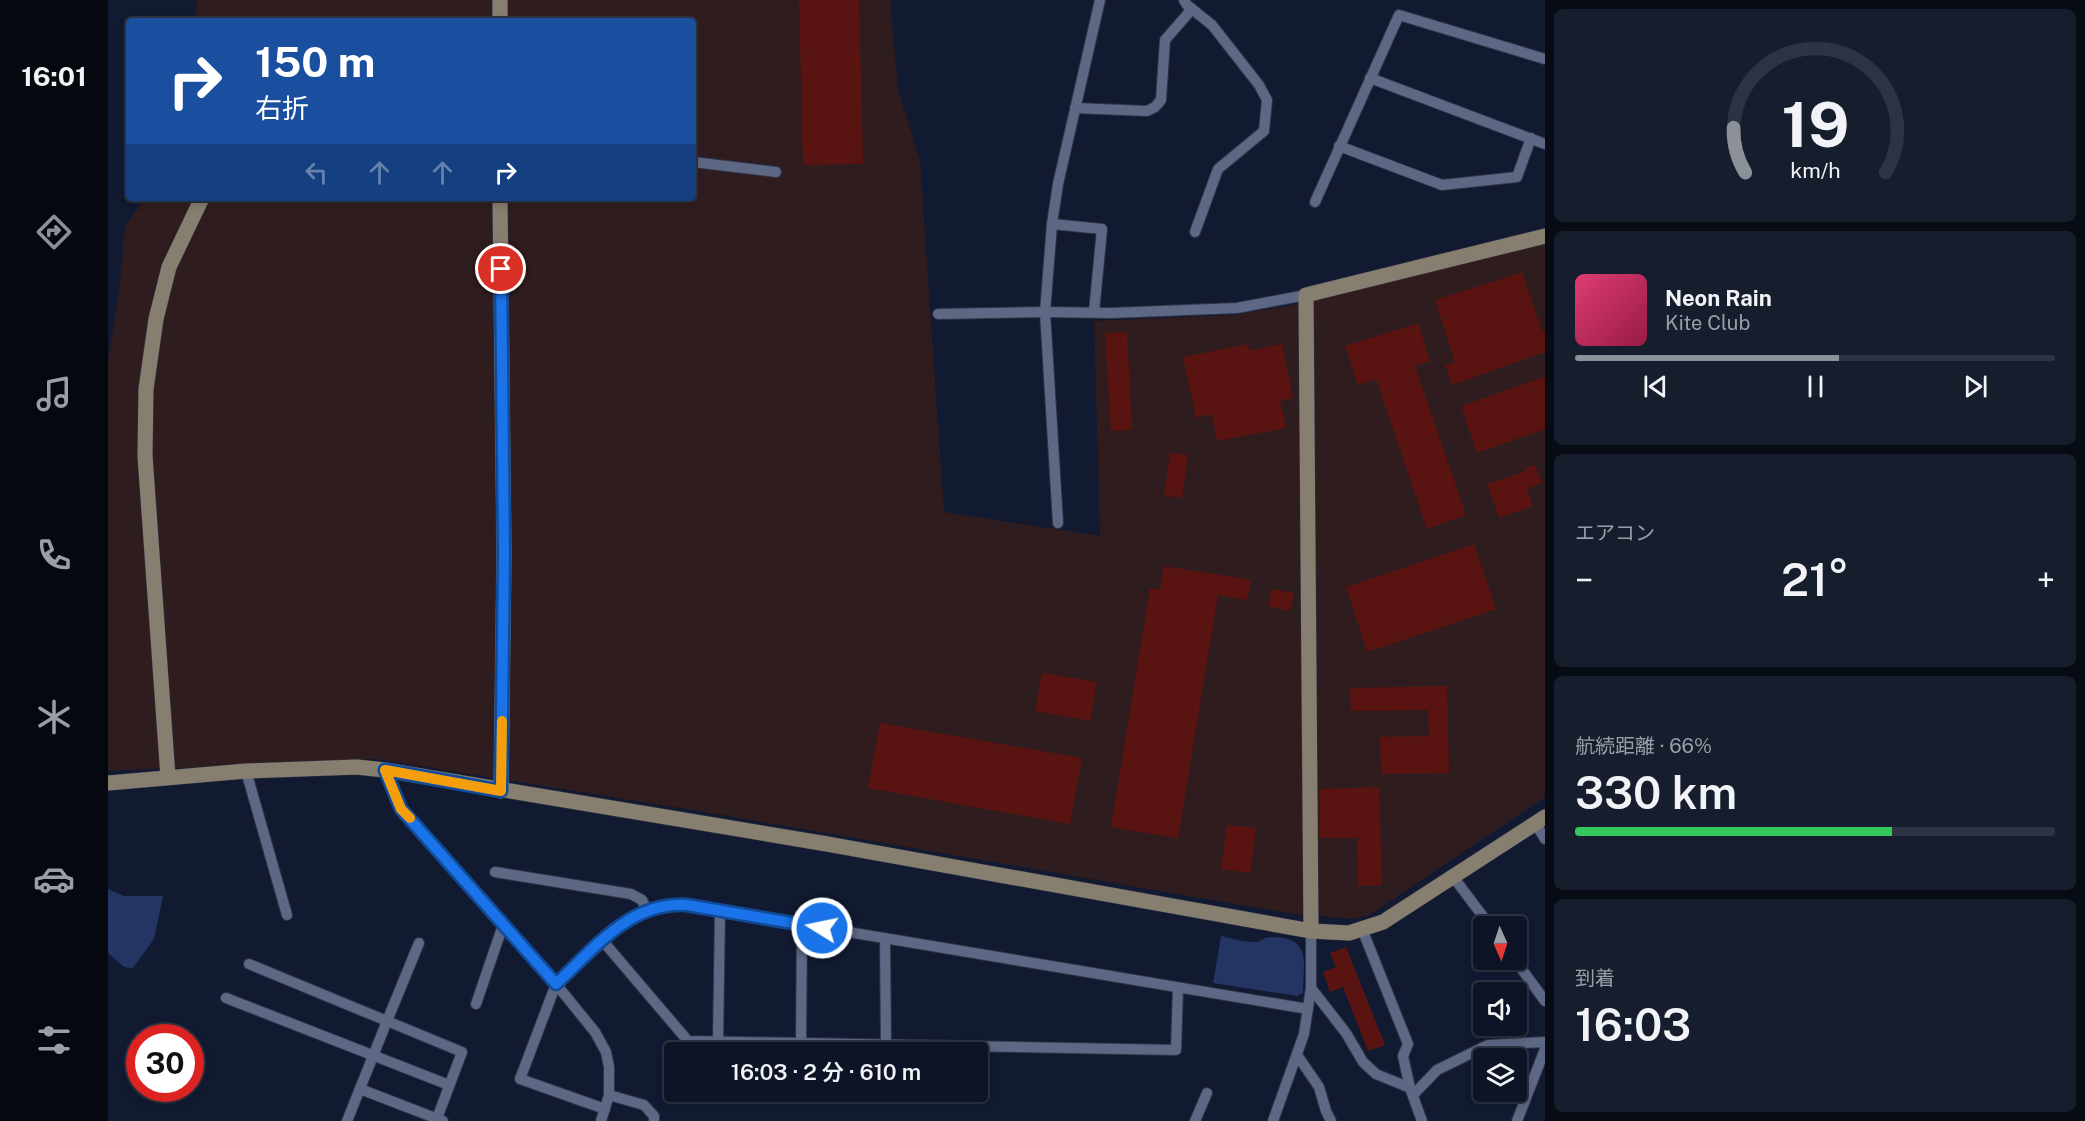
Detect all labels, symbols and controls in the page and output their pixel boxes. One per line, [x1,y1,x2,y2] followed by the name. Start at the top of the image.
[255,37,375,86] text: 150 m
[156,42,234,120] icon: right
[21,60,87,92] text: 16:01
[1781,88,1849,161] text: 19
[255,92,309,124] text: 右折
[300,156,333,189] icon: left
[363,156,396,189] icon: ahead
[426,156,459,189] icon: ahead
[489,156,522,189] icon: right
[1790,158,1840,183] text: km/h
[33,211,75,253] icon: directions
[475,243,526,294] pin
[484,252,517,285] icon: arrive
[1665,285,1772,311] text: Neon Rain
[1665,311,1750,335] text: Kite Club
[1639,370,1672,403] icon: previous
[1799,370,1832,403] icon: pause
[1959,370,1992,403] icon: next
[33,373,75,415] icon: music
[1575,521,1655,545] text: エアコン
[33,534,75,576] icon: phone
[1781,553,1849,606] text: 21°
[1575,561,1593,599] text: −
[2037,561,2055,599] text: +
[33,696,75,738] icon: climate
[1575,734,1712,758] text: 航続距離 · 66%
[1575,766,1737,819] text: 330 km
[33,858,75,900] icon: car
[790,896,854,960] position arrow
[1473,916,1527,970] north arrow
[1473,916,1527,1102] map controls
[1575,966,1615,990] text: 到着
[1473,982,1527,1036] button: sound
[1575,998,1691,1051] text: 16:03
[33,1019,75,1061] icon: filters
[126,1024,204,1102] speed limit sign: 30
[1473,1048,1527,1102] button: layers
[731,1059,921,1085] text: 16:03 · 2 分 · 610 m

